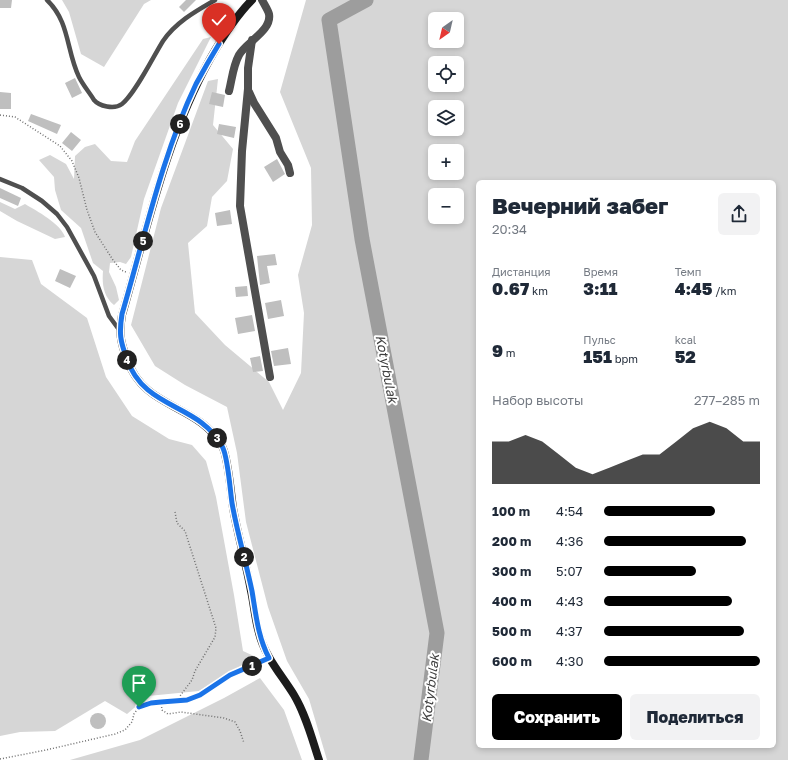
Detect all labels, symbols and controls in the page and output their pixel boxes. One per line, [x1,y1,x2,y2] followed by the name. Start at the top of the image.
[202,3,236,44] pin
[208,9,230,31] icon: check
[428,12,464,48] north arrow
[428,12,464,224] map controls
[428,56,464,92] button: locate
[428,100,464,136] button: layers
[170,114,190,134] pin: 6
[177,117,184,130] text: 6
[428,144,464,180] button: +
[428,188,464,224] button: −
[492,192,668,219] text: Вечерний забег
[718,193,760,235] button: share
[492,221,527,237] text: 20:34
[133,231,153,251] pin: 5
[140,234,146,247] text: 5
[492,265,551,278] text: Дистанция
[583,265,618,278] text: Время
[675,265,701,278] text: Темп
[492,278,529,299] text: 0.67
[583,278,618,299] text: 3:11
[675,278,713,299] text: 4:45
[529,284,548,297] text: km
[713,284,737,297] text: /km
[583,333,616,346] text: Пульс
[675,333,696,346] text: kcal
[373,334,402,406] water label: Kotyrbulak
[492,340,503,361] text: 9
[503,346,516,359] text: m
[583,346,612,367] text: 151
[675,346,696,367] text: 52
[117,350,137,370] pin: 4
[612,352,638,365] text: bpm
[124,353,130,366] text: 4
[492,392,583,408] text: Набор высоты
[694,392,760,408] text: 277–285 m
[207,428,227,448] pin: 3
[214,431,220,444] text: 3
[492,503,530,519] text: 100 m
[556,503,583,519] text: 4:54
[492,533,531,549] text: 200 m
[556,533,583,549] text: 4:36
[234,547,254,567] pin: 2
[241,550,247,563] text: 2
[492,563,531,579] text: 300 m
[556,563,582,579] text: 5:07
[492,593,532,609] text: 400 m
[556,593,583,609] text: 4:43
[492,623,531,639] text: 500 m
[556,623,582,639] text: 4:37
[418,651,442,723] water label: Kotyrbulak
[492,653,532,669] text: 600 m
[556,653,584,669] text: 4:30
[242,656,262,676] pin: 1
[249,659,255,672] text: 1
[122,666,156,707] pin
[128,672,150,694] icon: arrive
[492,694,622,740] button: Сохранить
[630,694,760,740] button: Поделиться

